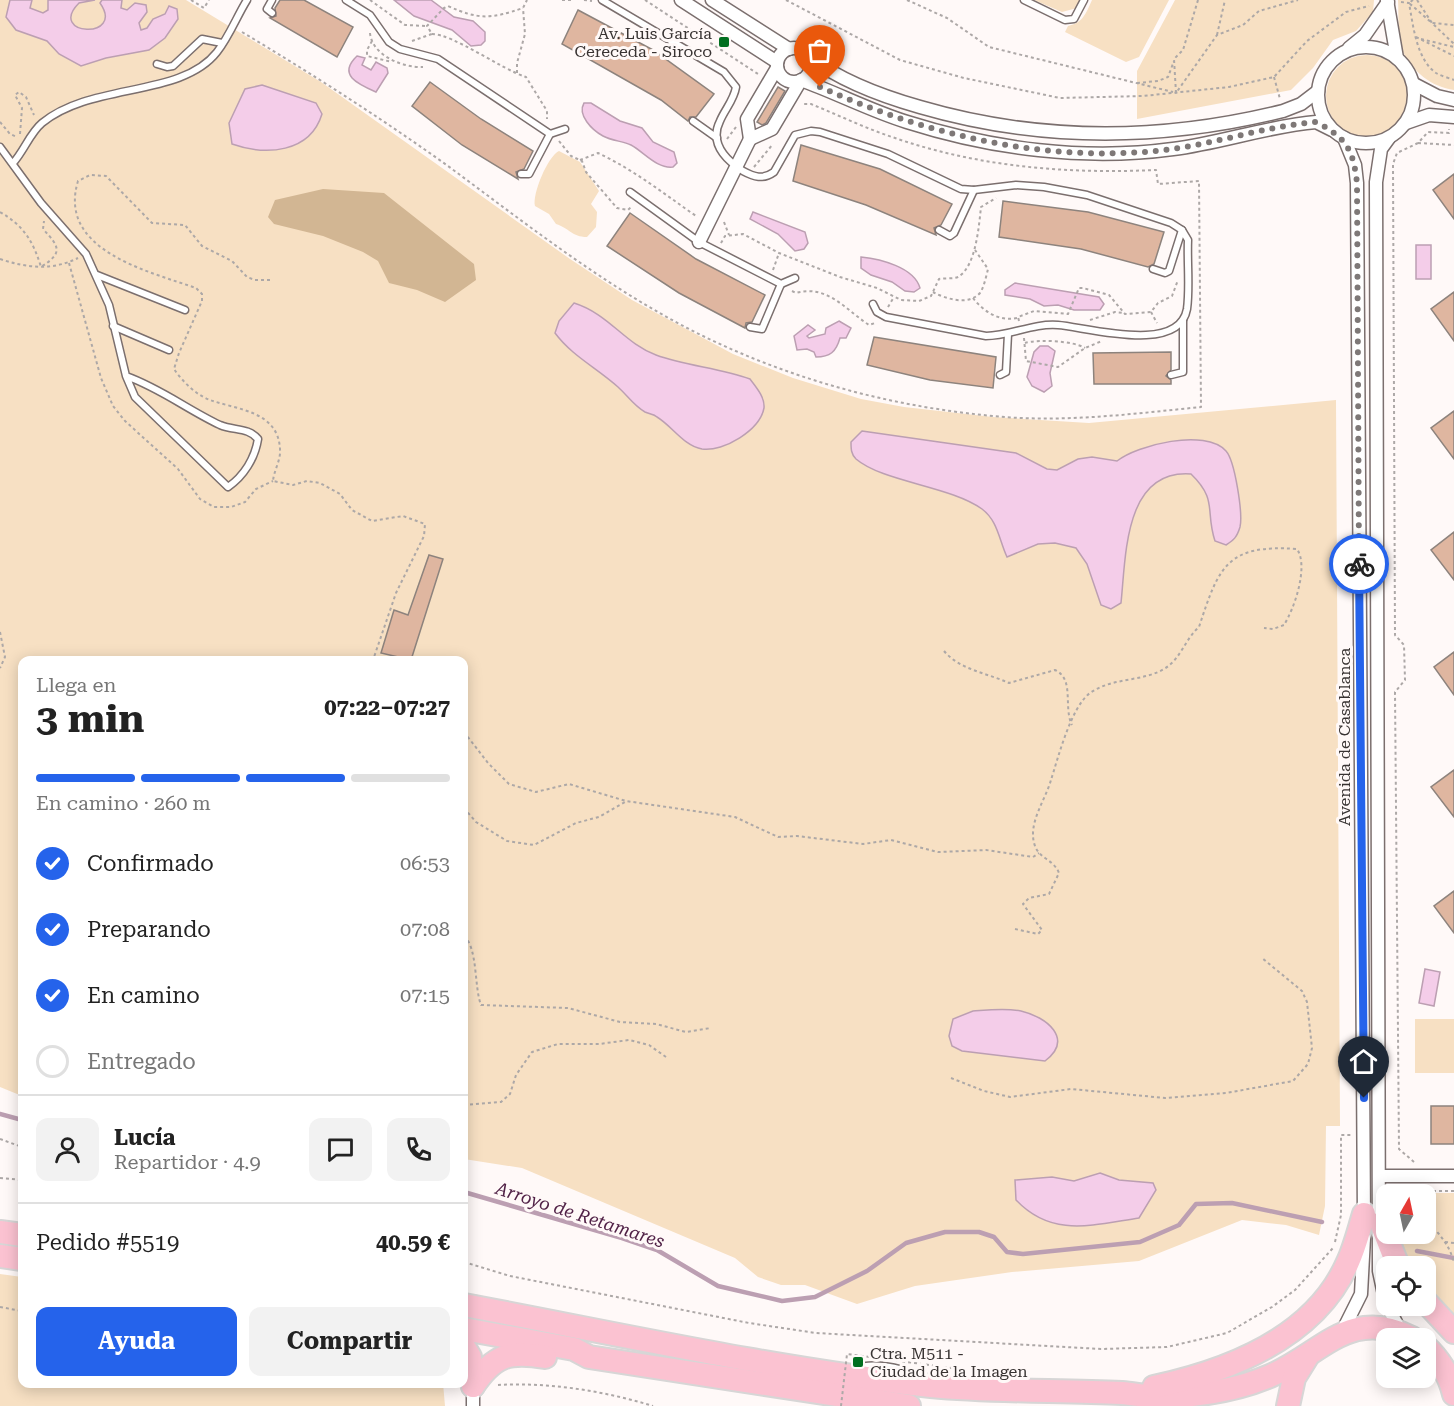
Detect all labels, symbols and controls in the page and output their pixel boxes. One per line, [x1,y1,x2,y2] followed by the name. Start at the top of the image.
[574,24,712,61] place label: Av. Luis García Cereceda - Siroco
[794,25,845,87] pin
[803,34,836,67] icon: bag
[717,35,731,49] marker: Av. Luis García Cereceda - Siroco
[1329,534,1389,594] courier
[1343,548,1376,581] icon: bike
[1335,648,1354,826] street label: Avenida de Casablanca
[36,673,116,697] text: Llega en
[324,695,450,720] text: 07:22–07:27
[36,696,144,742] text: 3 min
[36,791,211,815] text: En camino · 260 m
[36,847,69,880] icon: check
[87,851,214,876] text: Confirmado
[400,851,450,875] text: 06:53
[36,913,69,946] icon: check
[87,917,211,942] text: Preparando
[400,917,450,941] text: 07:08
[36,979,69,1012] icon: check
[87,983,200,1008] text: En camino
[400,983,450,1007] text: 07:15
[1338,1036,1389,1098] pin
[1347,1045,1380,1078] icon: home
[87,1049,196,1074] text: Entregado
[36,1118,99,1181] button: person
[309,1118,372,1181] button: chat
[387,1118,450,1181] button: phone
[114,1125,175,1150] text: Lucía
[114,1150,261,1174] text: Repartidor · 4.9
[492,1177,667,1252] water label: Arroyo de Retamares
[1376,1184,1436,1244] north arrow
[1376,1184,1436,1388] map controls
[36,1230,179,1255] text: Pedido #5519
[376,1230,450,1255] text: 40.59 €
[1376,1256,1436,1316] button: locate
[36,1307,237,1376] button: Ayuda
[249,1307,450,1376] button: Compartir
[1376,1328,1436,1388] button: layers
[870,1344,1028,1381] place label: Ctra. M511 - Ciudad de la Imagen
[851,1355,865,1369] marker: Ctra. M511 - Ciudad de la Imagen

